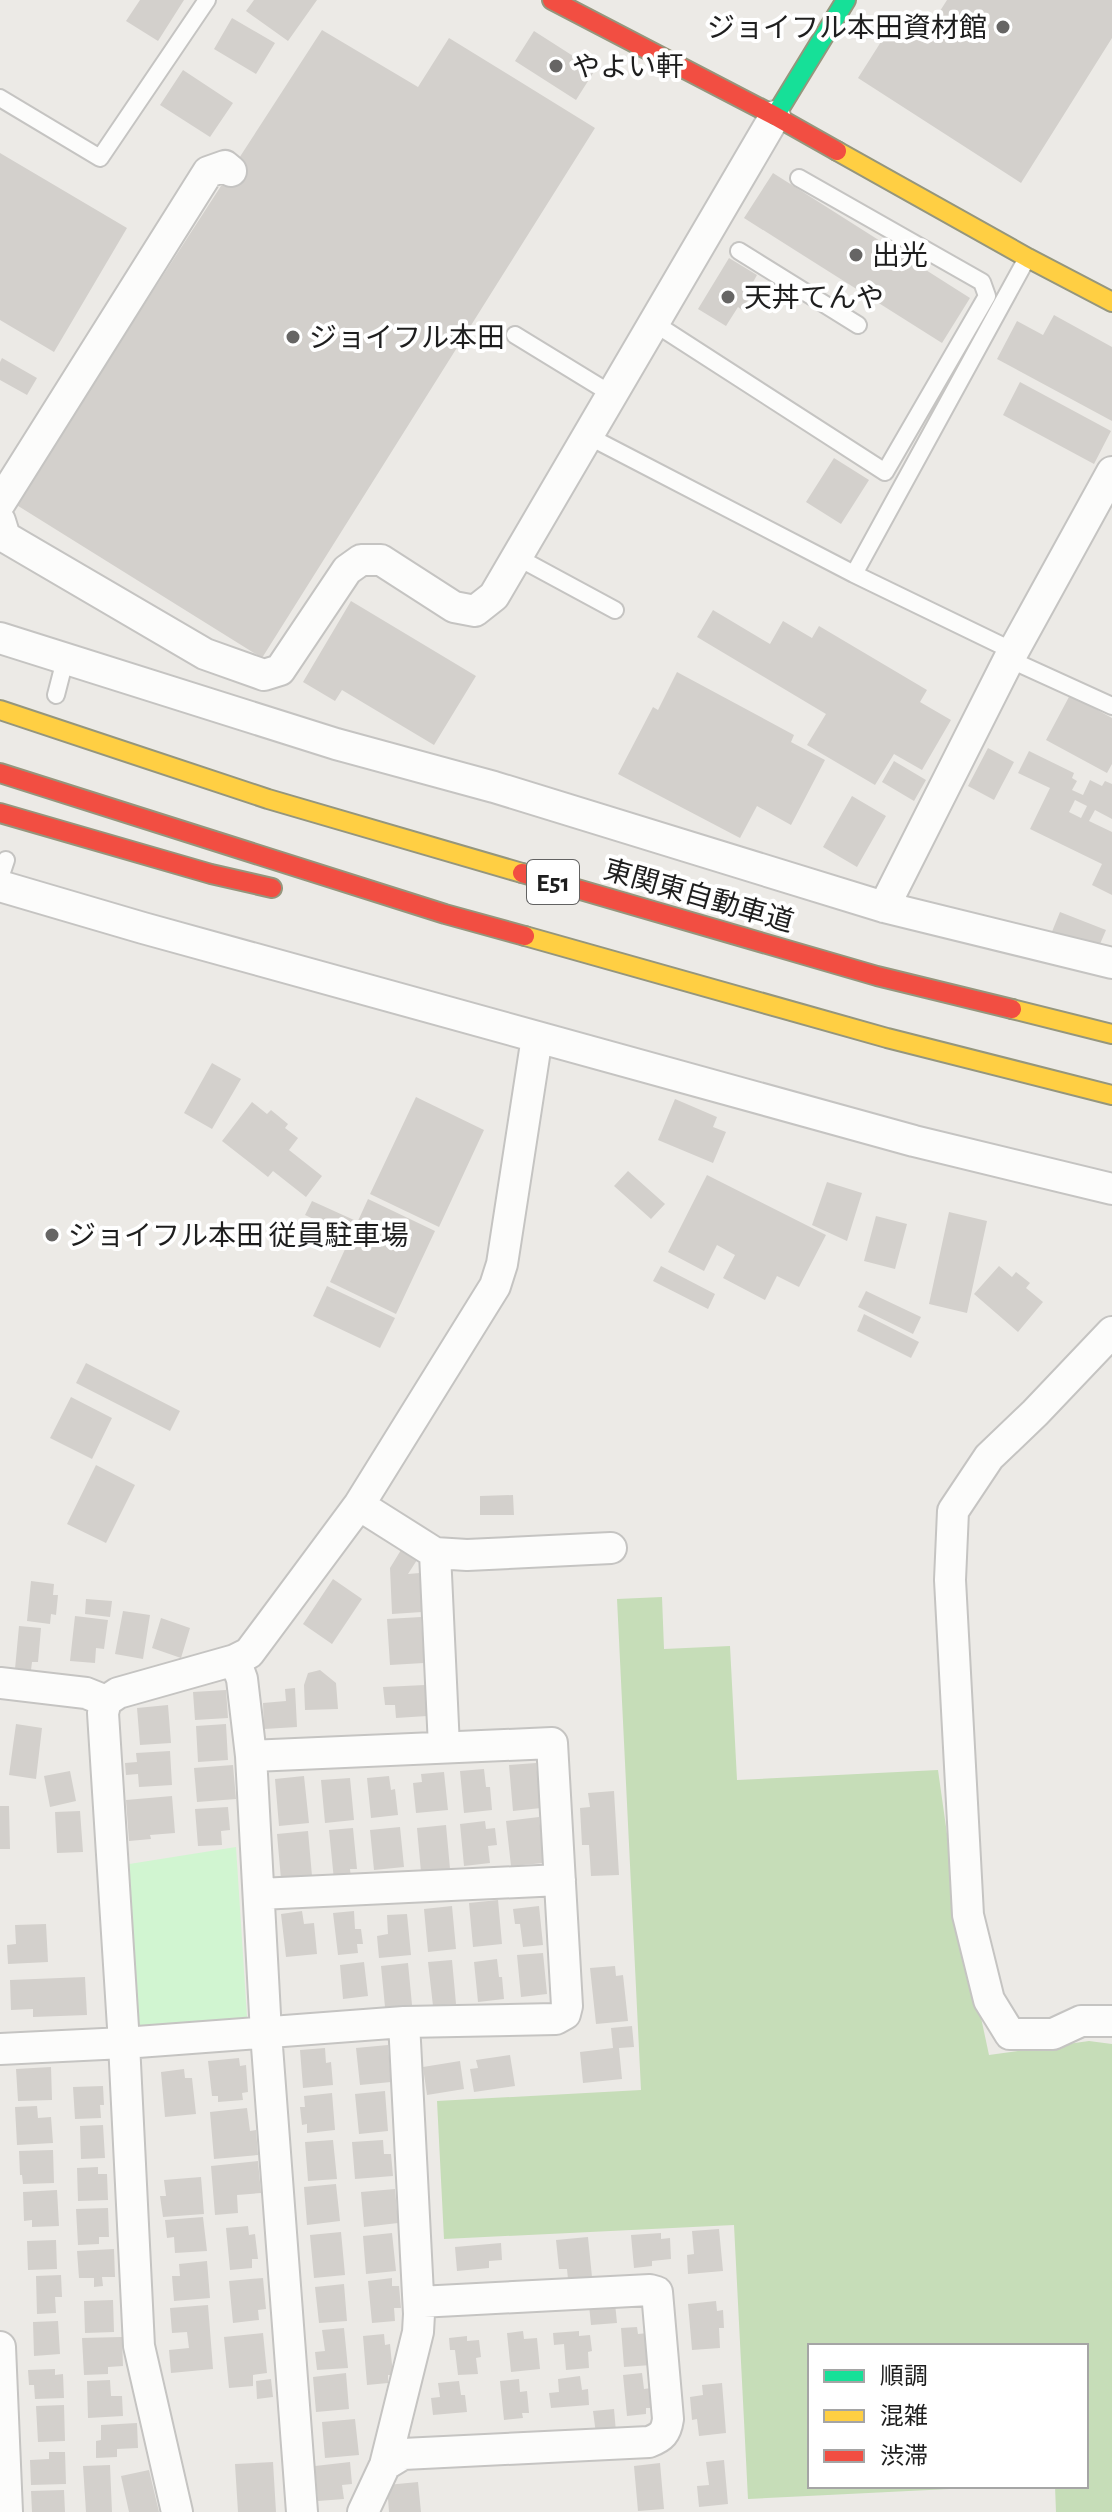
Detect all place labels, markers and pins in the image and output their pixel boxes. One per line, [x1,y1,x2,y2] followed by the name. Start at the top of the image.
[707,13,987,43] place label: ジョイフル本田資材館
[994,18,1012,36] marker: ジョイフル本田資材館
[572,52,684,82] place label: やよい軒
[547,57,565,75] marker: やよい軒
[872,241,928,271] place label: 出光
[847,246,865,264] marker: 出光
[744,283,884,313] place label: 天丼てんや
[719,288,737,306] marker: 天丼てんや
[309,323,505,353] place label: ジョイフル本田
[284,328,302,346] marker: ジョイフル本田
[68,1221,409,1251] place label: ジョイフル本田 従員駐車場
[43,1226,61,1244] marker: ジョイフル本田 従員駐車場

